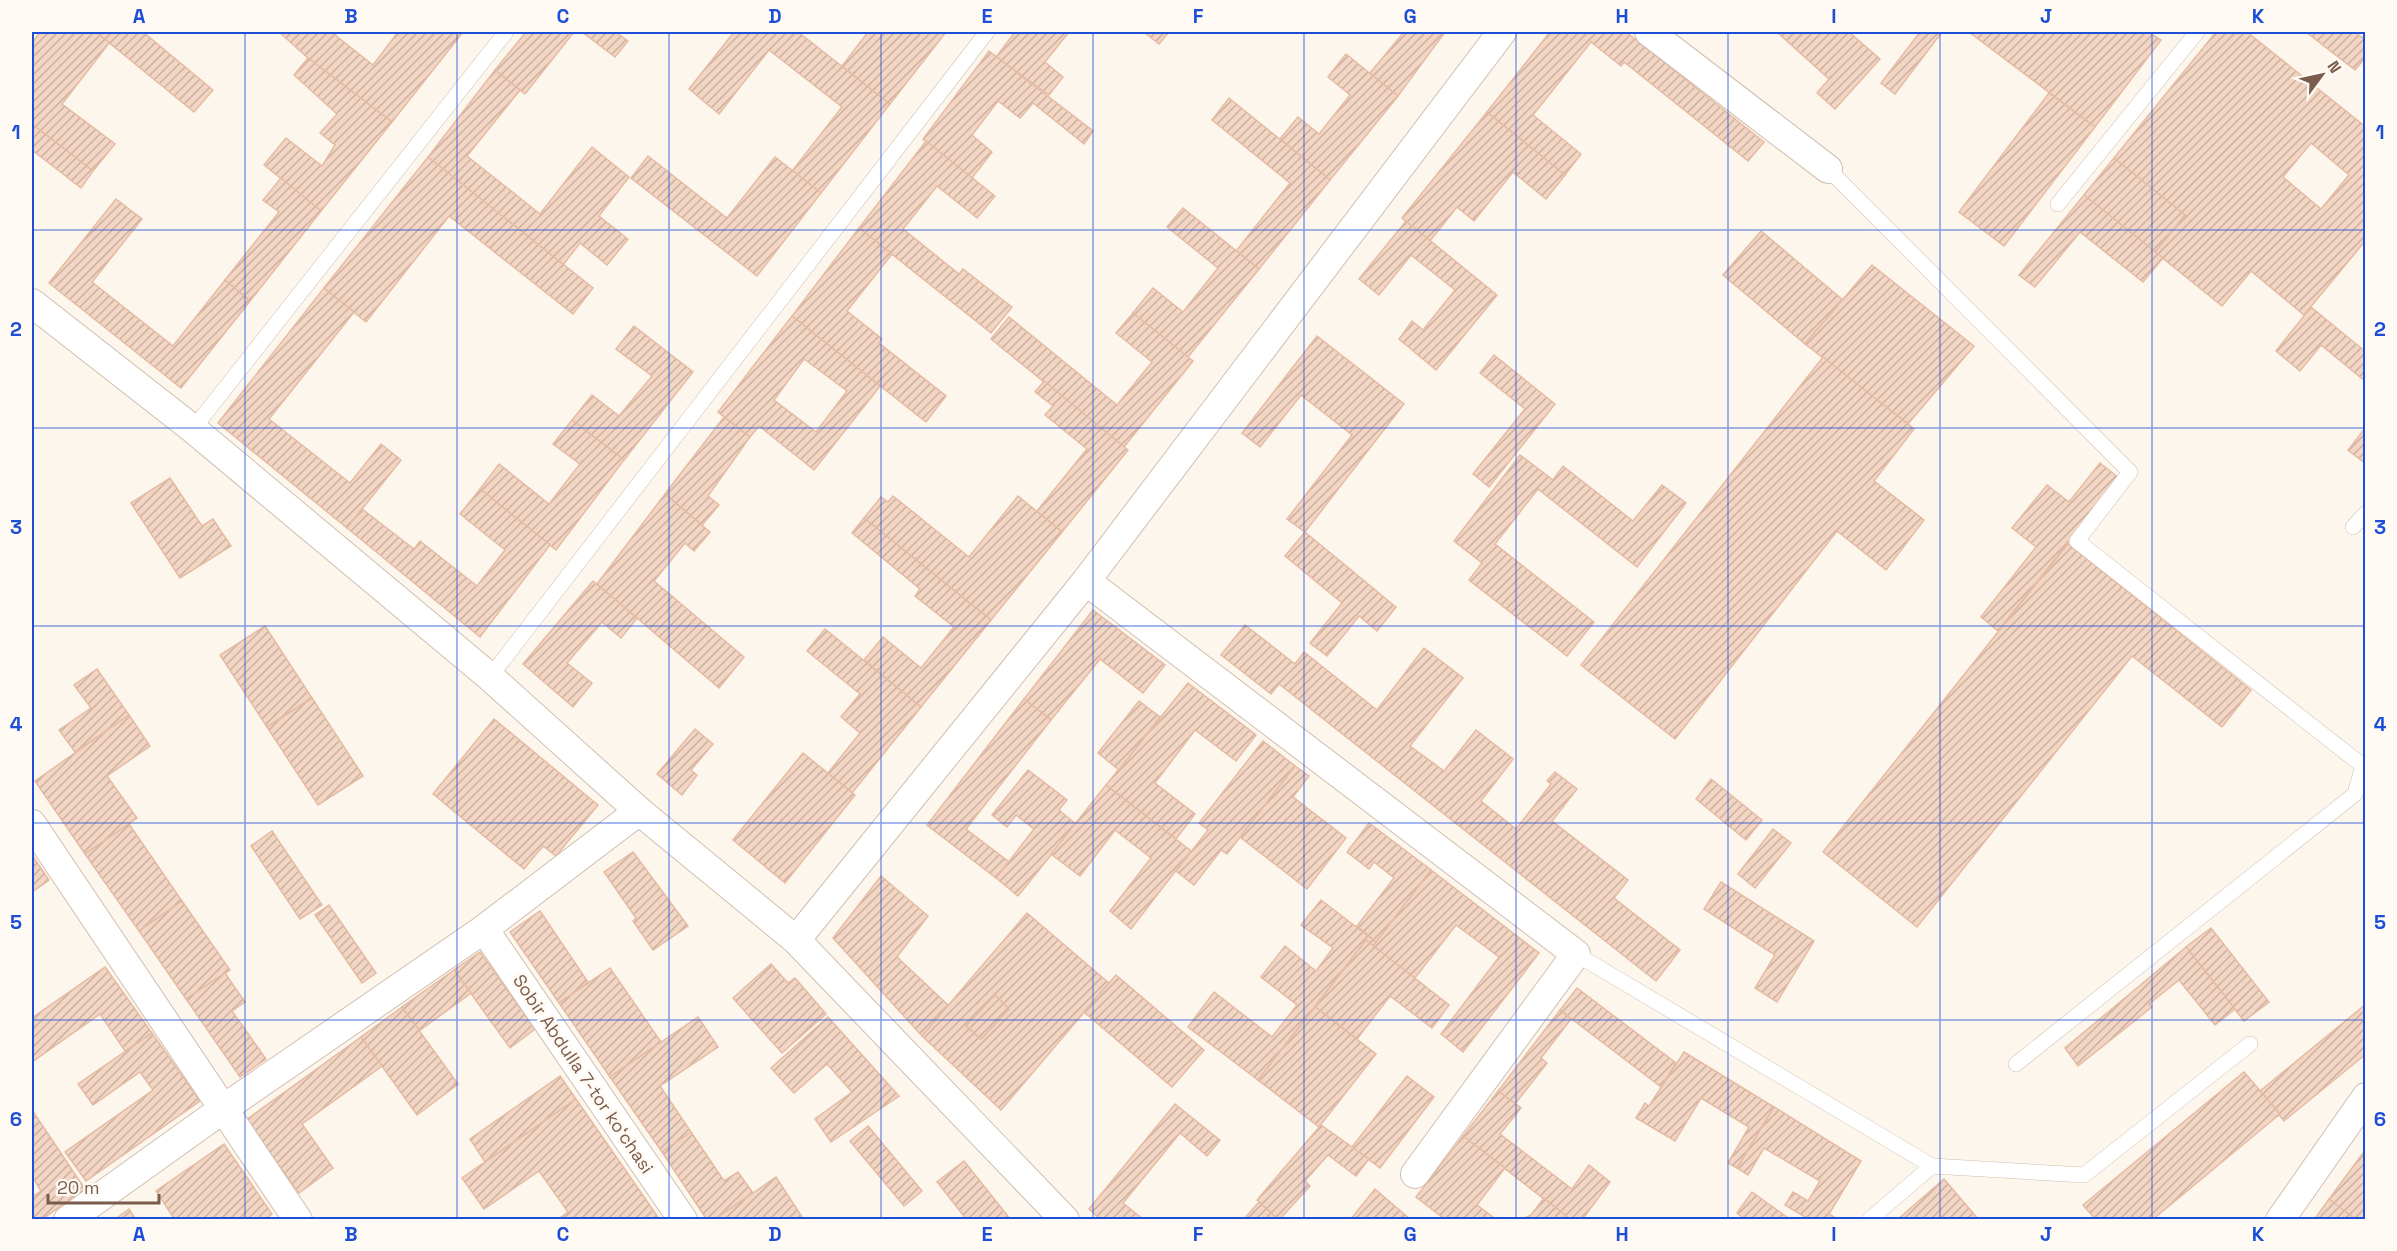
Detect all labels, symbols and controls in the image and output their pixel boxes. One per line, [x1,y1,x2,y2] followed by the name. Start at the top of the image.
[133,3,146,29] text: A
[344,3,358,29] text: B
[557,3,570,29] text: C
[768,3,782,29] text: D
[981,3,993,29] text: E
[1193,3,1204,29] text: F
[1403,3,1417,29] text: G
[1615,3,1629,29] text: H
[1831,3,1837,29] text: I
[2040,3,2052,29] text: J
[2252,3,2265,29] text: K
[2292,45,2352,105] north arrow
[2322,57,2346,77] text: N
[11,119,21,145] text: 1
[2375,119,2385,145] text: 1
[10,316,22,342] text: 2
[2374,316,2386,342] text: 2
[10,514,22,540] text: 3
[2374,514,2386,540] text: 3
[10,711,23,737] text: 4
[2374,711,2387,737] text: 4
[10,909,22,935] text: 5
[2374,909,2386,935] text: 5
[508,970,659,1178] street label: Sobir Abdulla 7-tor koʻchasi
[10,1106,22,1132] text: 6
[2374,1106,2386,1132] text: 6
[48,1167,159,1205] scale bar
[57,1176,100,1199] text: 20 m
[133,1221,146,1247] text: A
[344,1221,358,1247] text: B
[557,1221,570,1247] text: C
[768,1221,782,1247] text: D
[981,1221,993,1247] text: E
[1193,1221,1204,1247] text: F
[1403,1221,1417,1247] text: G
[1615,1221,1629,1247] text: H
[1831,1221,1837,1247] text: I
[2040,1221,2052,1247] text: J
[2252,1221,2265,1247] text: K

